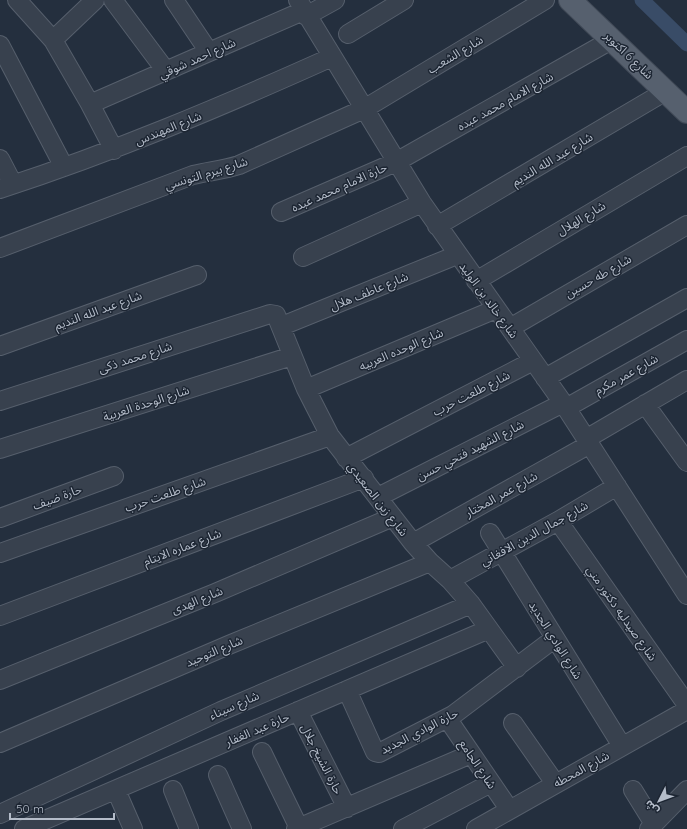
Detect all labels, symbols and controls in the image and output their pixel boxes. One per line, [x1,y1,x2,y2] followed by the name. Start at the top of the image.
[599,27,657,83] street label: شارع 6 اكتوبر
[424,32,487,78] street label: شارع الشعب
[156,34,239,84] street label: شارع احمد شوقي
[454,68,557,135] street label: شارع الامام محمد عبده
[132,108,204,150] street label: شارع المهندس
[509,129,596,191] street label: شارع عبد الله النديم
[163,153,250,195] street label: شارع بيرم التونسي
[289,159,390,217] street label: حارة الامام محمد عبده
[554,198,609,240] street label: شارع الهلال
[562,251,635,303] street label: شارع طه حسين
[455,259,522,342] street label: شارع خالد بن الوليد
[328,268,411,315] street label: شارع عاطف هلال
[52,287,144,335] street label: شارع عبد الله النديم
[357,325,446,375] street label: شارع الوحده العربيه
[96,338,174,378] street label: شارع محمد ذكى
[592,350,661,399] street label: شارع عمر مكرم
[430,367,513,421] street label: شارع طلعت حرب
[101,382,192,426] street label: شارع الوحدة العربية
[414,416,528,486] street label: شارع الشهيد فتحي حسن
[342,459,412,541] street label: شارع زين الصعيدي
[461,468,541,522] street label: شارع عمر المختار
[122,473,208,517] street label: شارع طلعت حرب
[30,481,84,513] street label: حارة ضيف
[478,497,592,571] street label: شارع جمال الدين الافغاني
[141,525,224,571] street label: شارع عماره الايتام
[581,562,660,665] street label: شارع صيدليه دكتور مني
[169,583,226,619] street label: شارع الهدى
[524,598,586,683] street label: شارع الوادي الجديد
[183,632,246,672] street label: شارع التوحيد
[207,687,262,724] street label: شارع سيناء
[378,705,462,760] street label: حارة الوادي الجديد
[222,709,291,750] street label: حارة عبد الغفار
[296,721,346,798] street label: حارة الشيخ جلال
[454,736,500,793] street label: شارع الجامع
[550,748,613,792] street label: شارع المحطه
[639,781,679,821] north arrow
[10,795,114,821] scale bar
[641,797,662,818] text: ش
[16,801,44,816] text: 50 m

